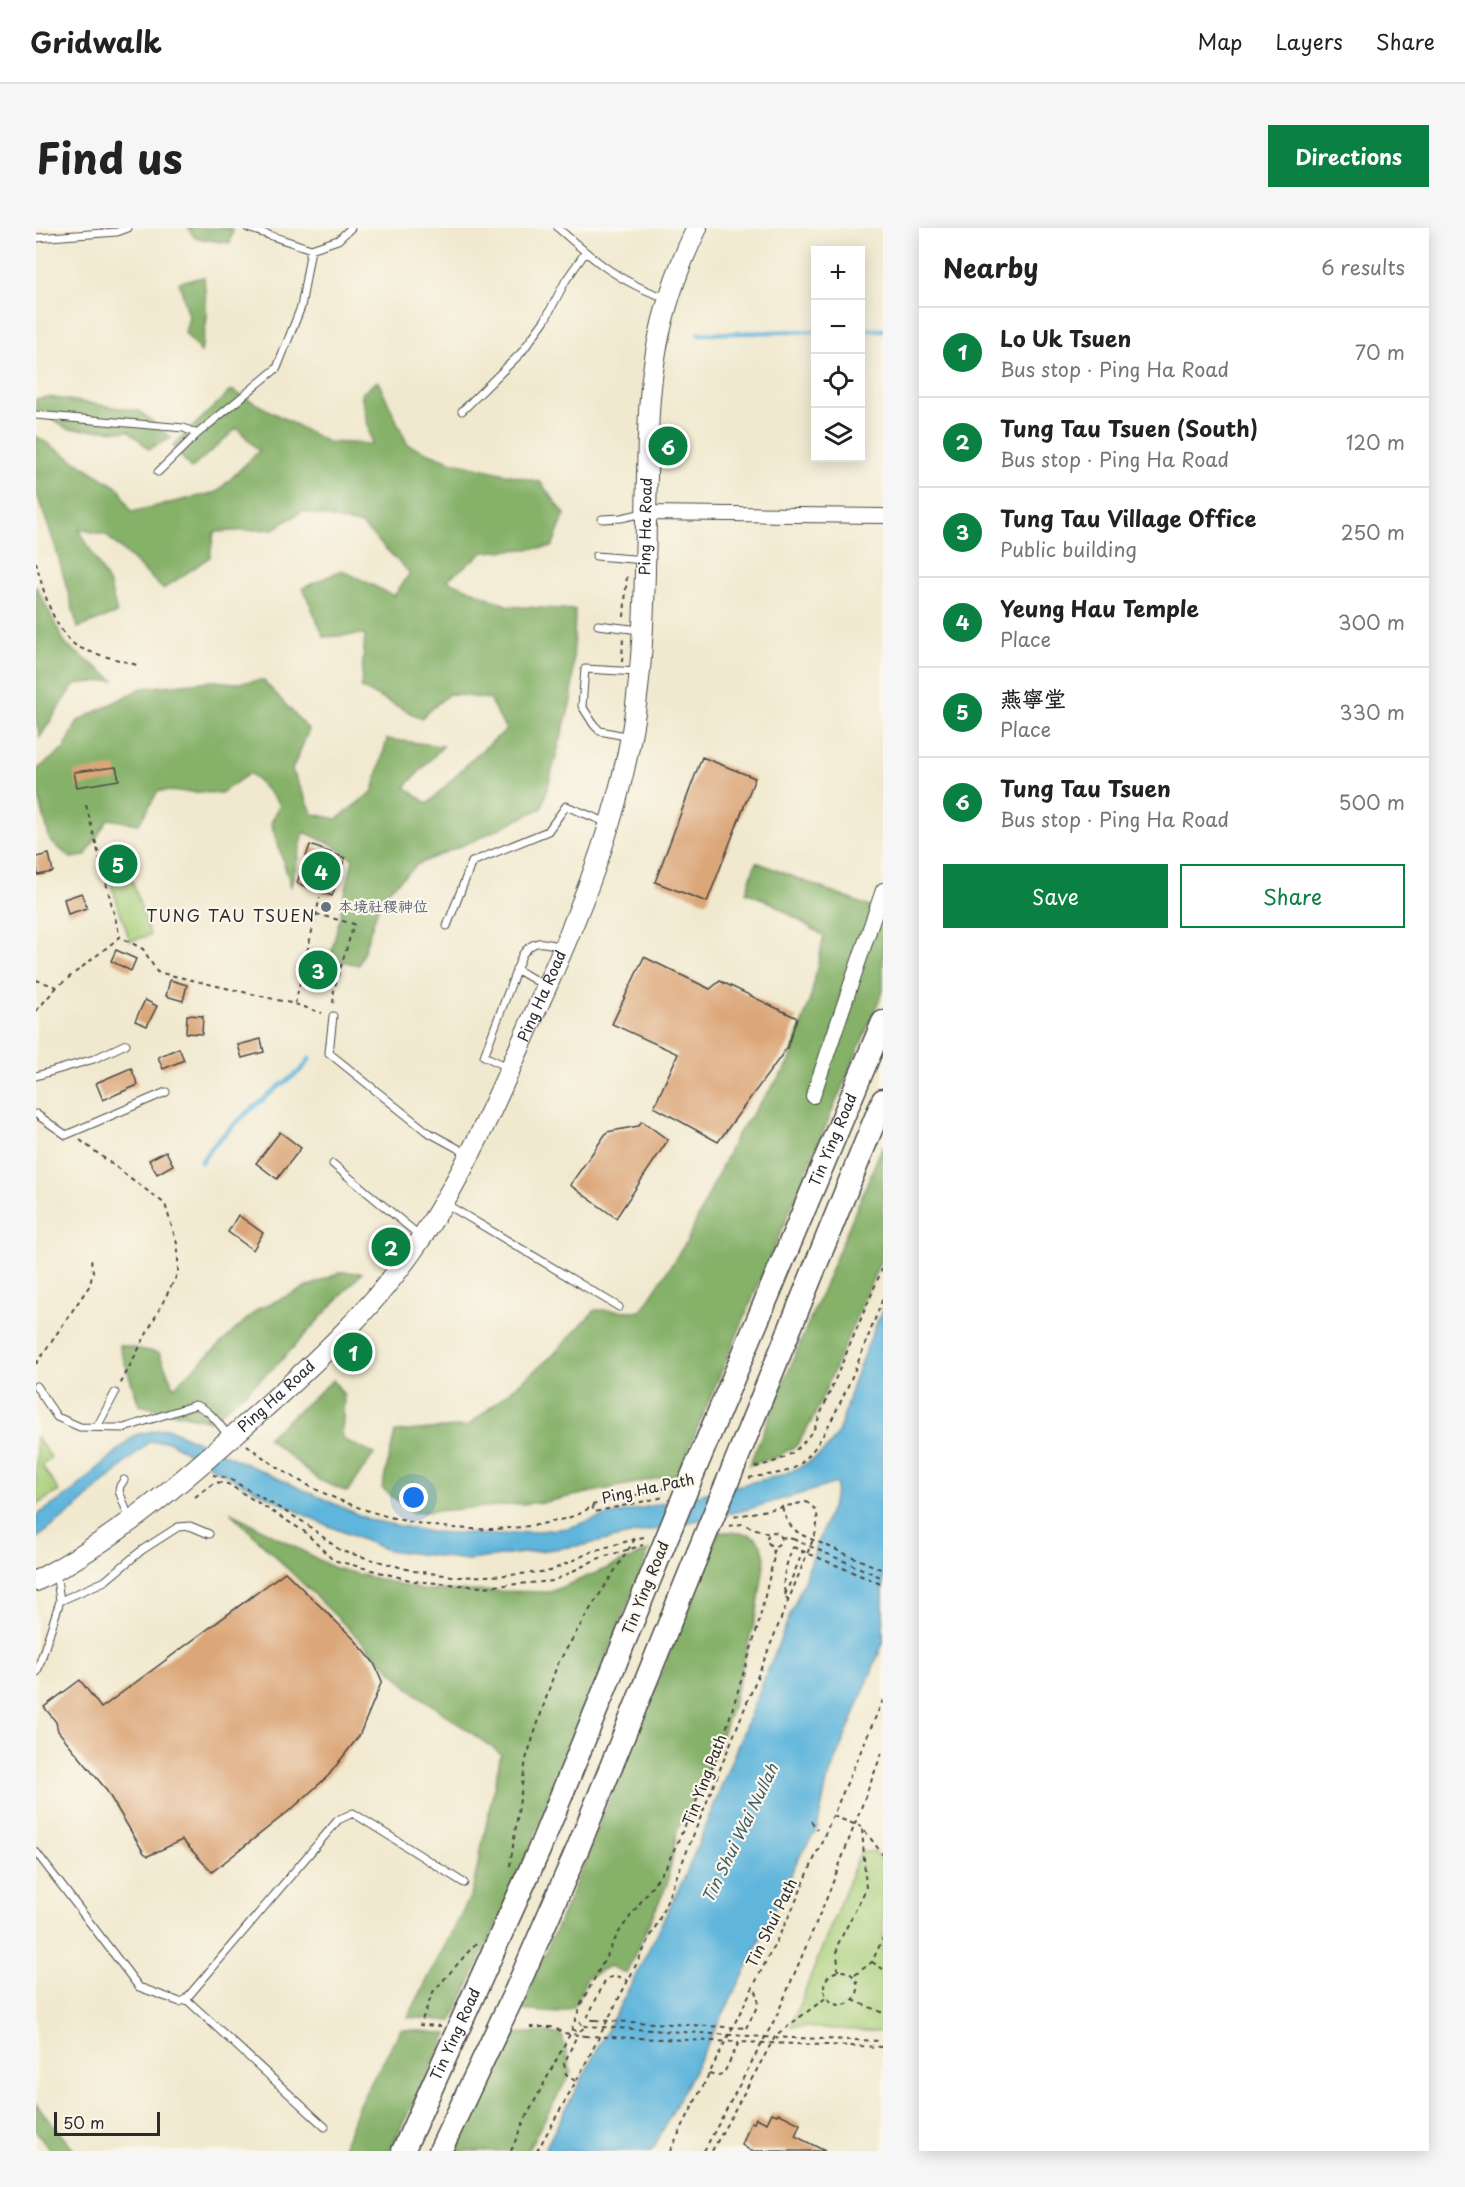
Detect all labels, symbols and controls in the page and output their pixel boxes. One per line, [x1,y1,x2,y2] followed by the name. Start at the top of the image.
[30,20,162,63] text: Gridwalk
[1198,25,1242,57] text: Map
[1275,25,1343,57] text: Layers
[1376,25,1435,57] text: Share
[36,125,183,188] text: Find us
[1268,125,1429,187] button: Directions
[811,246,865,462] map controls
[811,246,865,300] button: +
[943,248,1038,287] text: Nearby
[1321,252,1405,282] text: 6 results
[811,300,865,354] button: −
[1000,321,1131,354] text: Lo Uk Tsuen
[958,337,967,367] text: 1
[1355,337,1405,367] text: 70 m
[811,354,865,408] button: locate
[1000,354,1229,384] text: Bus stop · Ping Ha Road
[811,408,865,462] button: layers
[1000,411,1258,444] text: Tung Tau Tsuen (South)
[648,424,688,468] pin: 6
[955,427,970,457] text: 2
[1346,427,1405,457] text: 120 m
[1000,444,1229,474] text: Bus stop · Ping Ha Road
[632,477,657,576] street label: Ping Ha Road
[1000,501,1256,534] text: Tung Tau Village Office
[956,517,969,547] text: 3
[1341,517,1405,547] text: 250 m
[1000,534,1137,564] text: Public building
[1000,591,1199,624] text: Yeung Hau Temple
[956,607,969,637] text: 4
[1338,607,1405,637] text: 300 m
[1000,624,1051,654] text: Place
[1000,681,1066,714] text: 燕寧堂
[956,697,969,727] text: 5
[1339,697,1405,727] text: 330 m
[1000,714,1051,744] text: Place
[1000,771,1171,804] text: Tung Tau Tsuen
[955,787,970,817] text: 6
[1338,787,1405,817] text: 500 m
[1000,804,1229,834] text: Bus stop · Ping Ha Road
[98,842,137,886] pin: 5
[302,848,340,894] pin: 4
[943,864,1168,928] button: Save
[1180,864,1405,928] button: Share
[338,894,428,917] place label: 本境社稷神位
[319,900,333,914] marker: 本境社稷神位
[146,903,316,927] district label: TUNG TAU TSUEN
[511,946,571,1045] street label: Ping Ha Road
[298,948,338,992] pin: 3
[802,1089,862,1190] street label: Tin Ying Road
[372,1224,410,1270] pin: 2
[334,1330,372,1374] pin: 1
[232,1354,320,1437] street label: Ping Ha Road
[599,1467,696,1509] street label: Ping Ha Path
[399,1483,428,1512] your location
[615,1537,674,1638] street label: Tin Ying Road
[676,1731,731,1828] street label: Tin Ying Path
[695,1758,783,1906] water label: Tin Shui Wai Nullah
[739,1874,802,1971] street label: Tin Shui Path
[423,1984,485,2084] street label: Tin Ying Road
[54,2109,160,2136] scale bar
[63,2110,104,2134] text: 50 m

